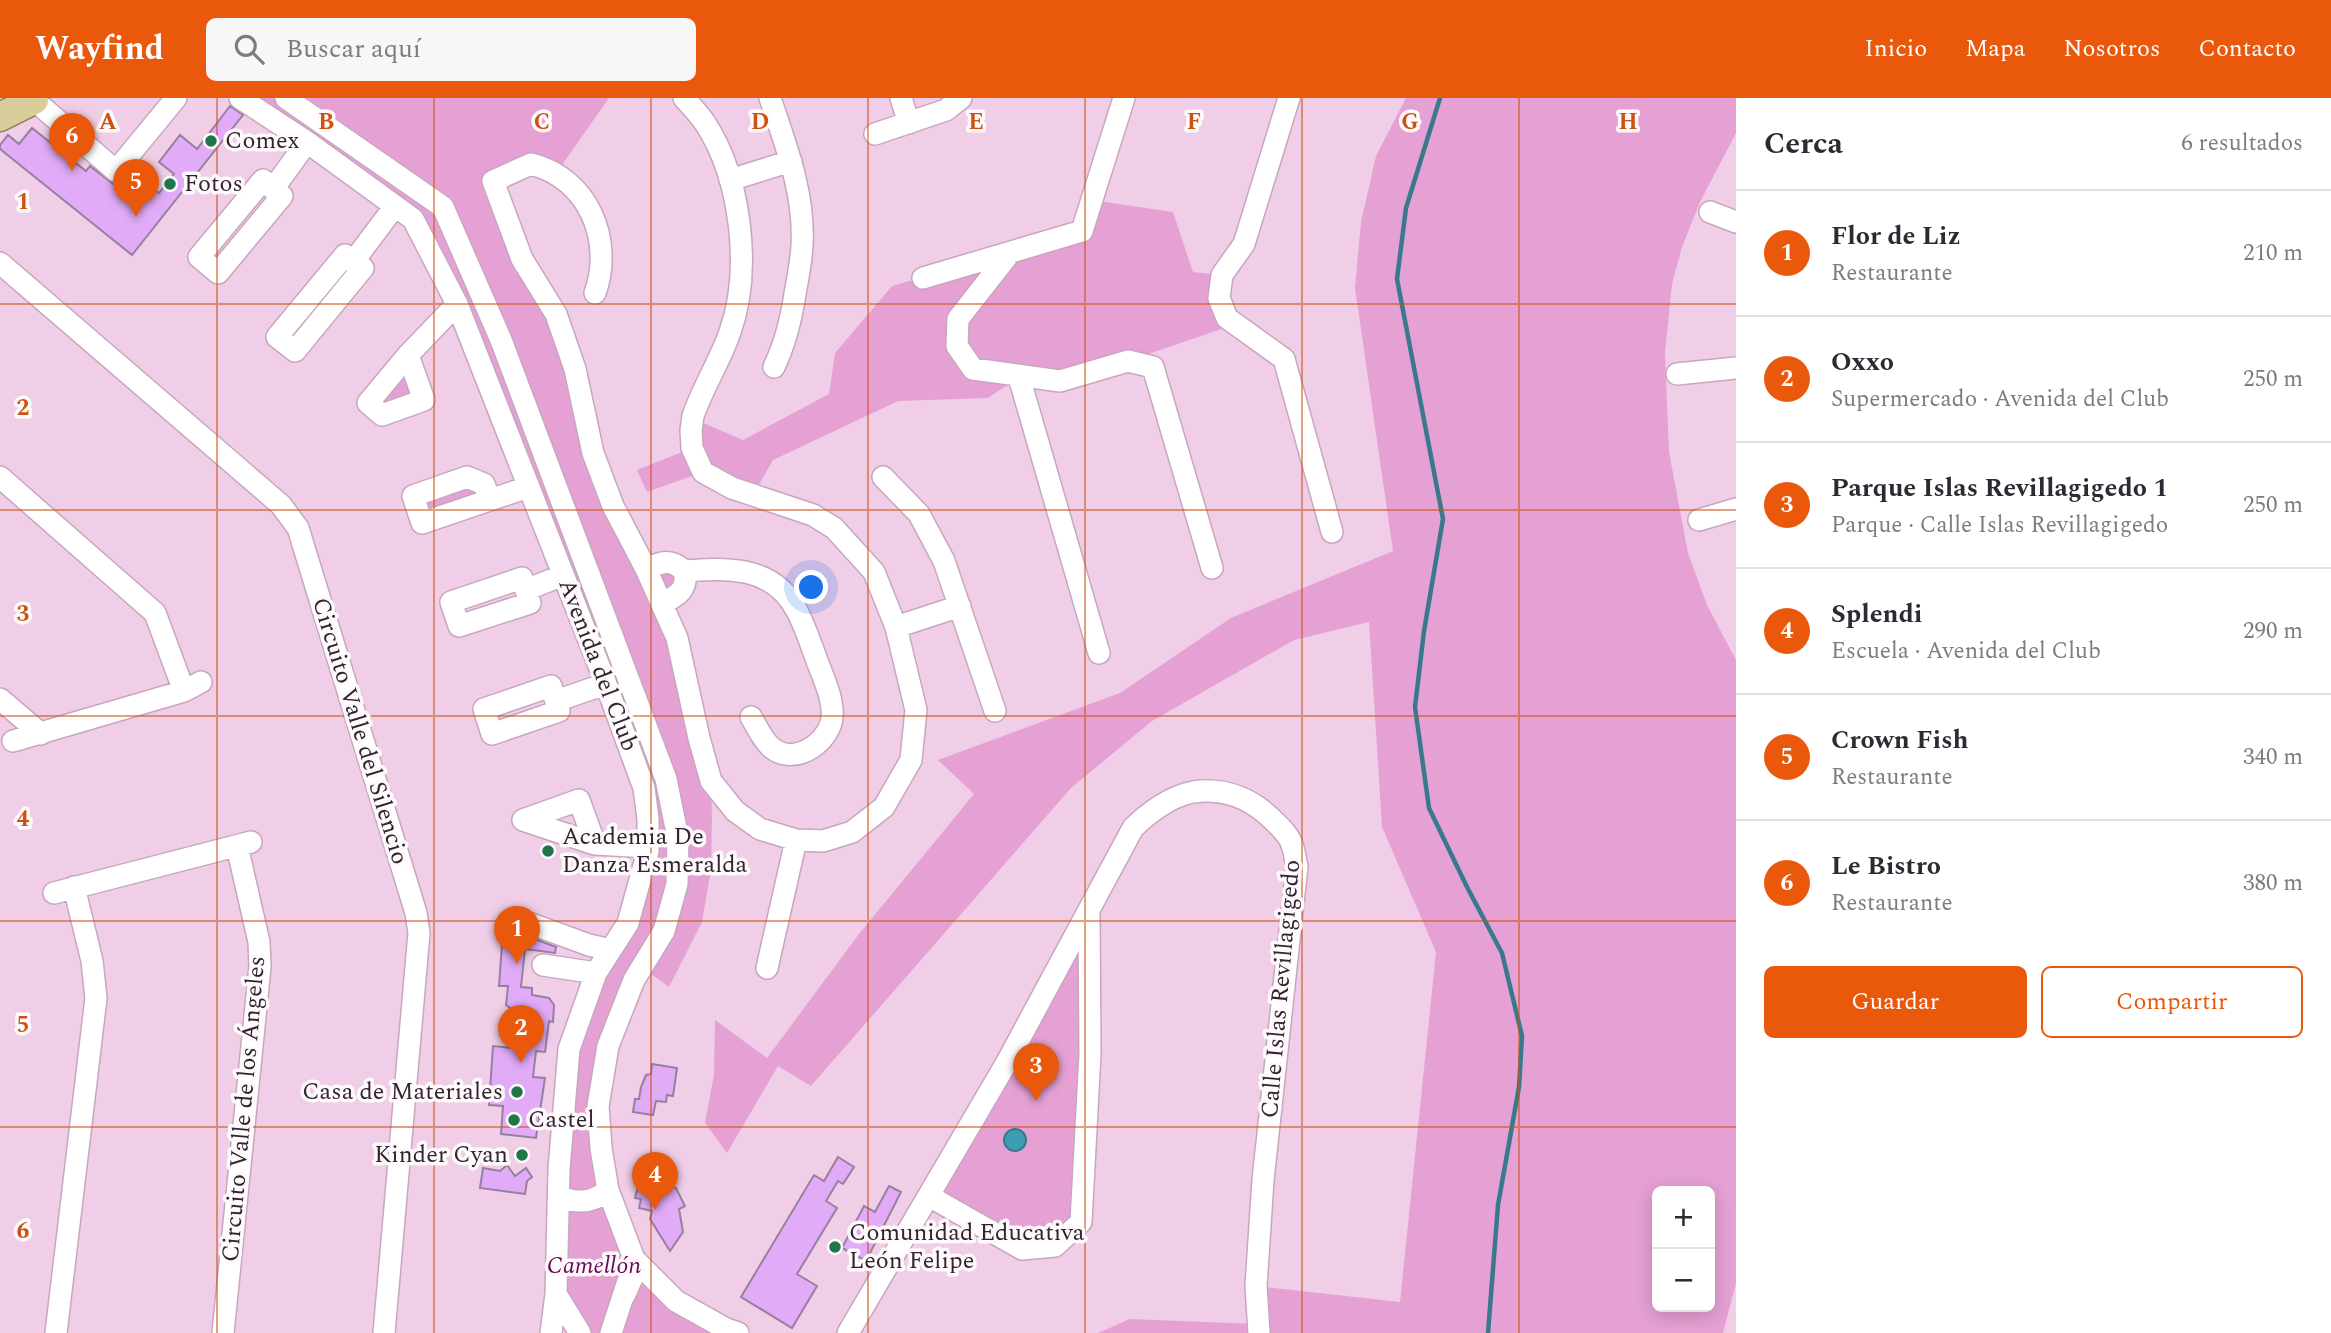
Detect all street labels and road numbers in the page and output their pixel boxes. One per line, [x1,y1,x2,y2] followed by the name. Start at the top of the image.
[549,574,647,756] street label: Avenida del Club
[302,593,418,869] street label: Circuito Valle del Silencio
[1252,858,1310,1120] street label: Calle Islas Revillagigedo
[213,954,275,1264] street label: Circuito Valle de los Ángeles

